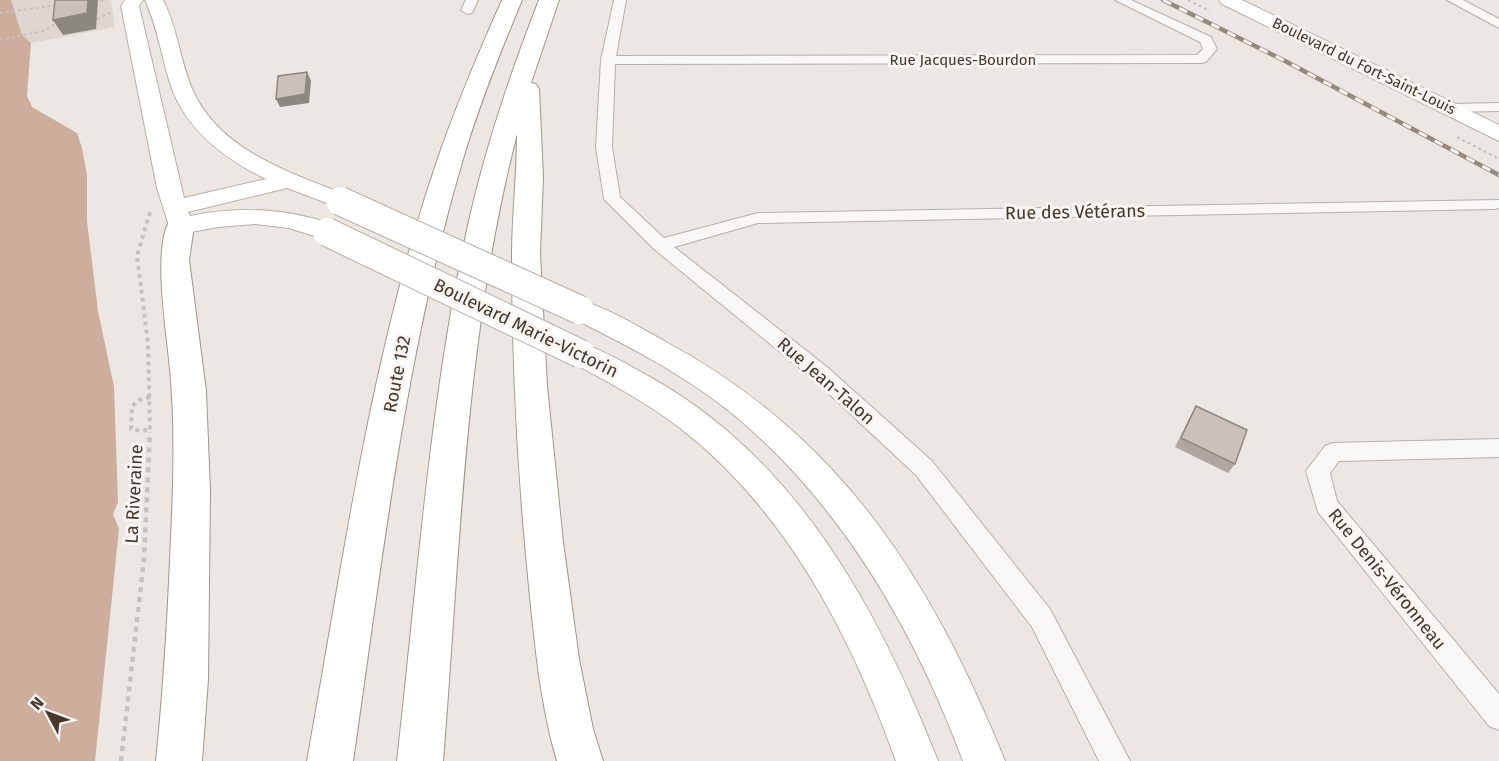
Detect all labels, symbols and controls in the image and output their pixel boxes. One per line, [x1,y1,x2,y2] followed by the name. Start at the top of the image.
[1269,14,1459,118] street label: Boulevard du Fort-Saint-Louis
[890,51,1036,69] street label: Rue Jacques-Bourdon
[1005,200,1145,224] street label: Rue des Vétérans
[430,274,622,382] street label: Boulevard Marie-Victorin
[773,333,879,429] street label: Rue Jean-Talon
[379,334,415,414] street label: Route 132
[120,444,148,544] street label: La Riveraine
[1323,504,1451,654] street label: Rue Denis-Véronneau
[18,683,78,743] north arrow
[26,693,48,714] text: N

